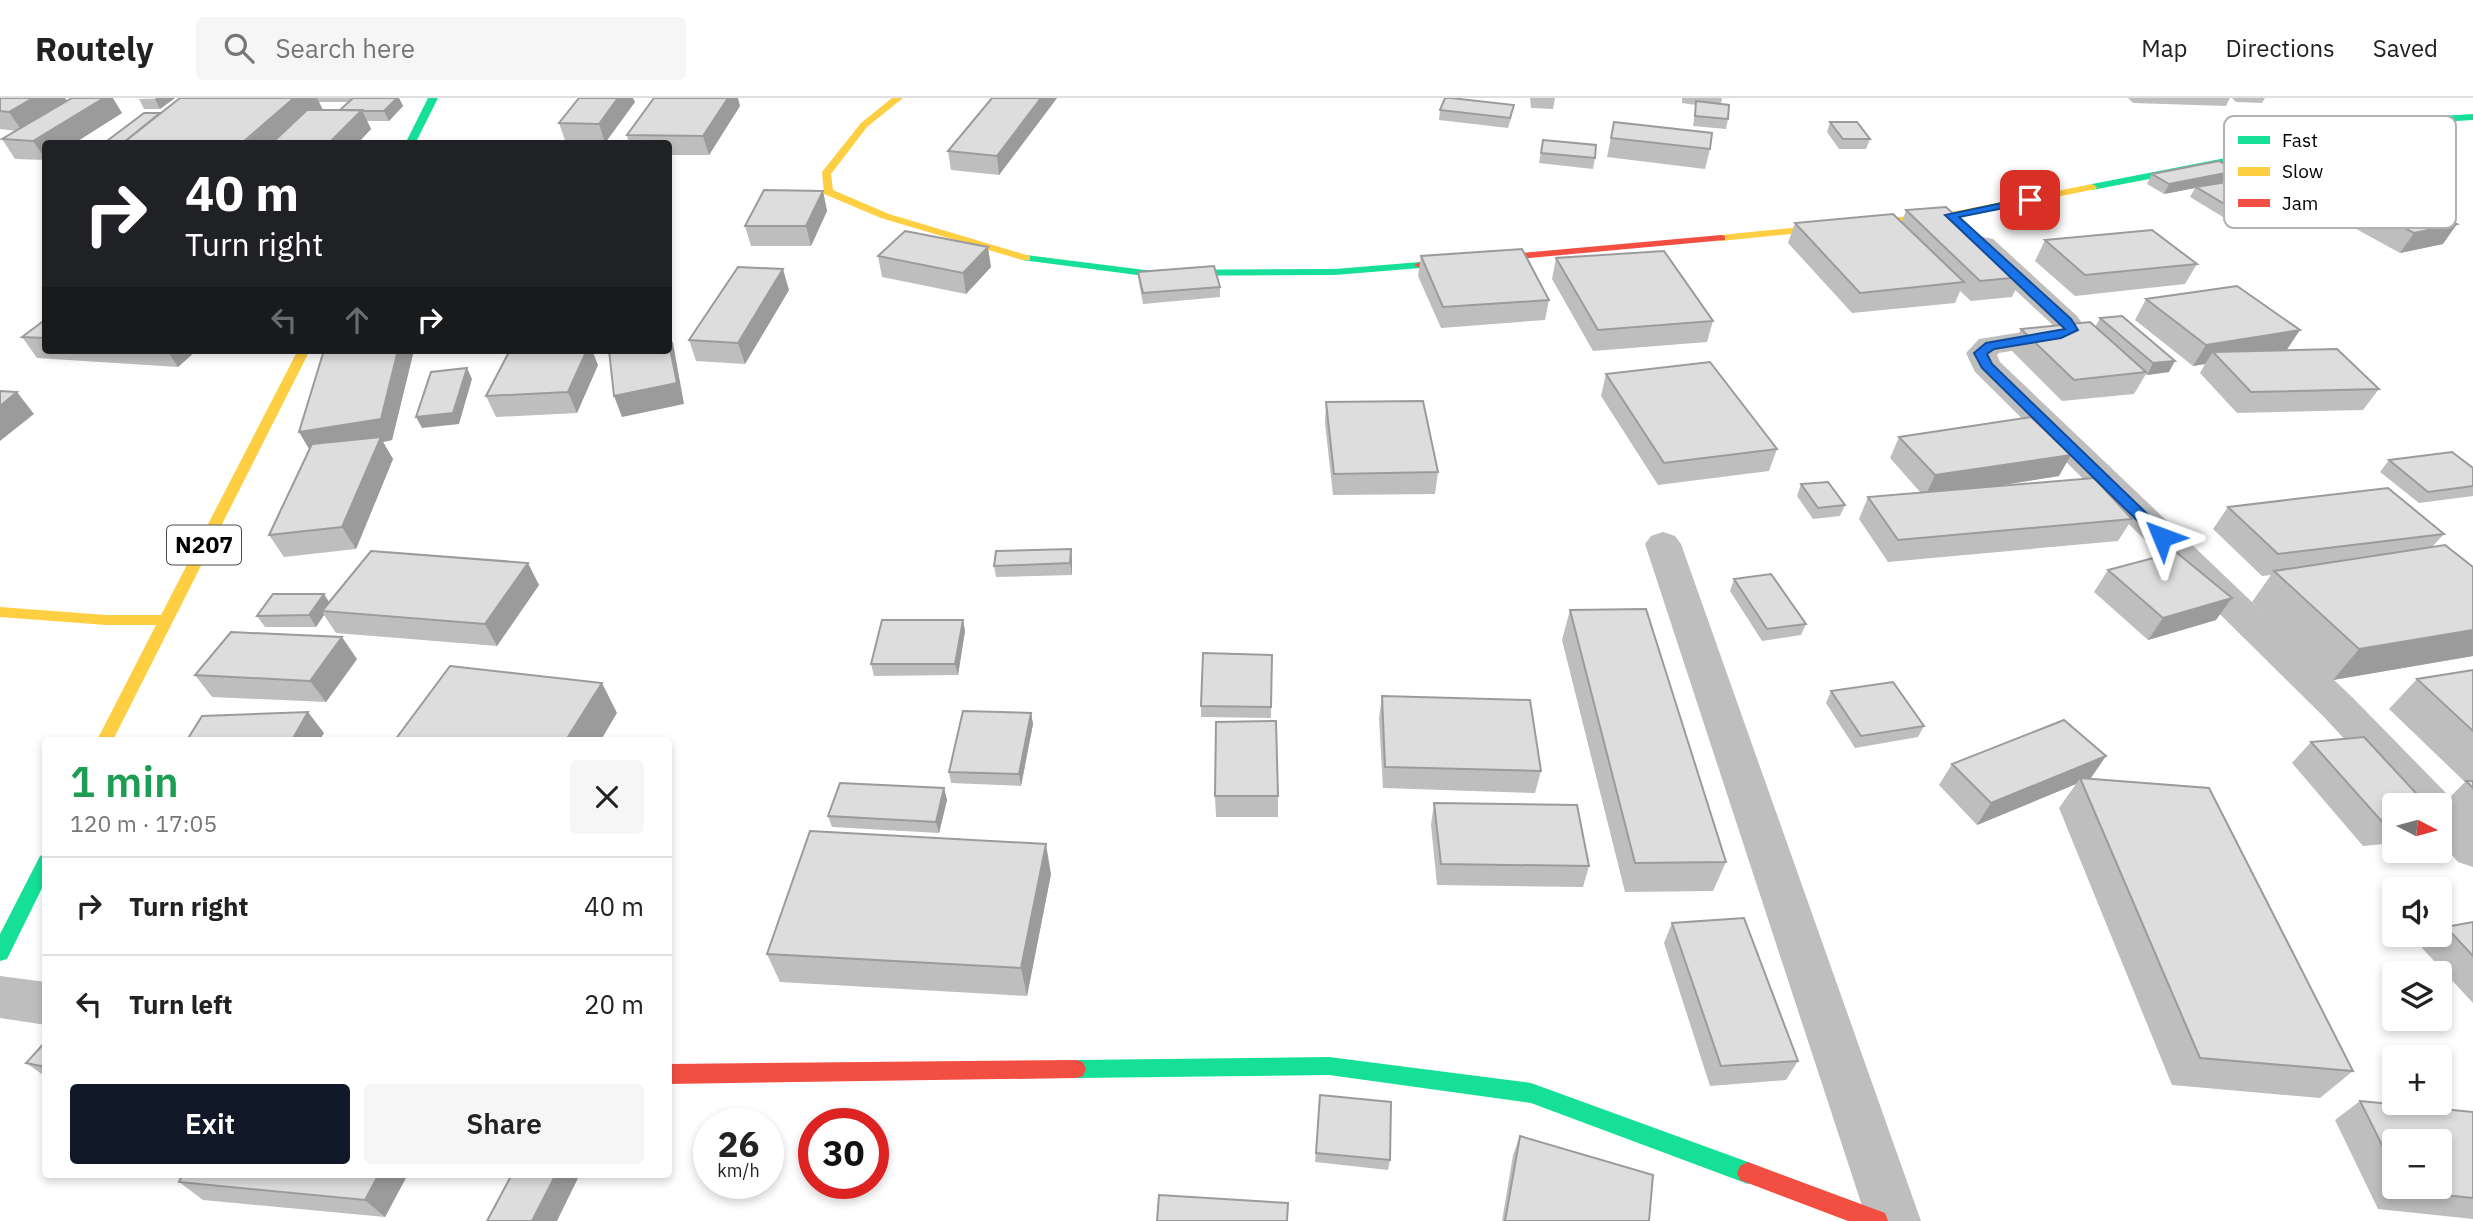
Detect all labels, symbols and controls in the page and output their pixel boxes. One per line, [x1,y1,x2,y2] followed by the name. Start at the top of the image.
[196,17,686,80] search box
[35,27,154,70] text: Routely
[220,29,258,67] icon: search
[276,31,415,65] text: Search here
[2141,32,2187,64] text: Map
[2225,32,2335,64] text: Directions
[2373,32,2438,64] text: Saved
[2224,116,2456,228] legend
[2282,128,2318,152] text: Fast
[2282,159,2323,183] text: Slow
[185,161,299,224] text: 40 m
[70,168,161,259] icon: right
[2000,170,2060,230] pin
[2011,181,2049,219] icon: arrive
[2282,191,2318,215] text: Jam
[185,223,323,265] text: Turn right
[265,301,303,339] icon: left
[338,301,376,339] icon: ahead
[411,301,449,339] icon: right
[2125,500,2199,574] position arrow
[167,526,241,564] road number: N207
[70,754,179,809] text: 1 min
[570,760,644,834] button: close
[2382,793,2452,863] north arrow
[2382,793,2452,1199] map controls
[70,808,217,838] text: 120 m · 17:05
[2382,877,2452,947] button: sound
[70,887,108,925] icon: right
[129,889,248,923] text: Turn right
[584,889,644,923] text: 40 m
[2382,961,2452,1031] button: layers
[70,985,108,1023] icon: left
[129,987,232,1021] text: Turn left
[584,987,644,1021] text: 20 m
[2382,1045,2452,1115] button: +
[70,1084,350,1164] button: Exit
[364,1084,644,1164] button: Share
[798,1108,889,1199] speed limit sign: 30
[717,1121,760,1167] text: 26
[2382,1129,2452,1199] button: −
[717,1159,760,1182] text: km/h

